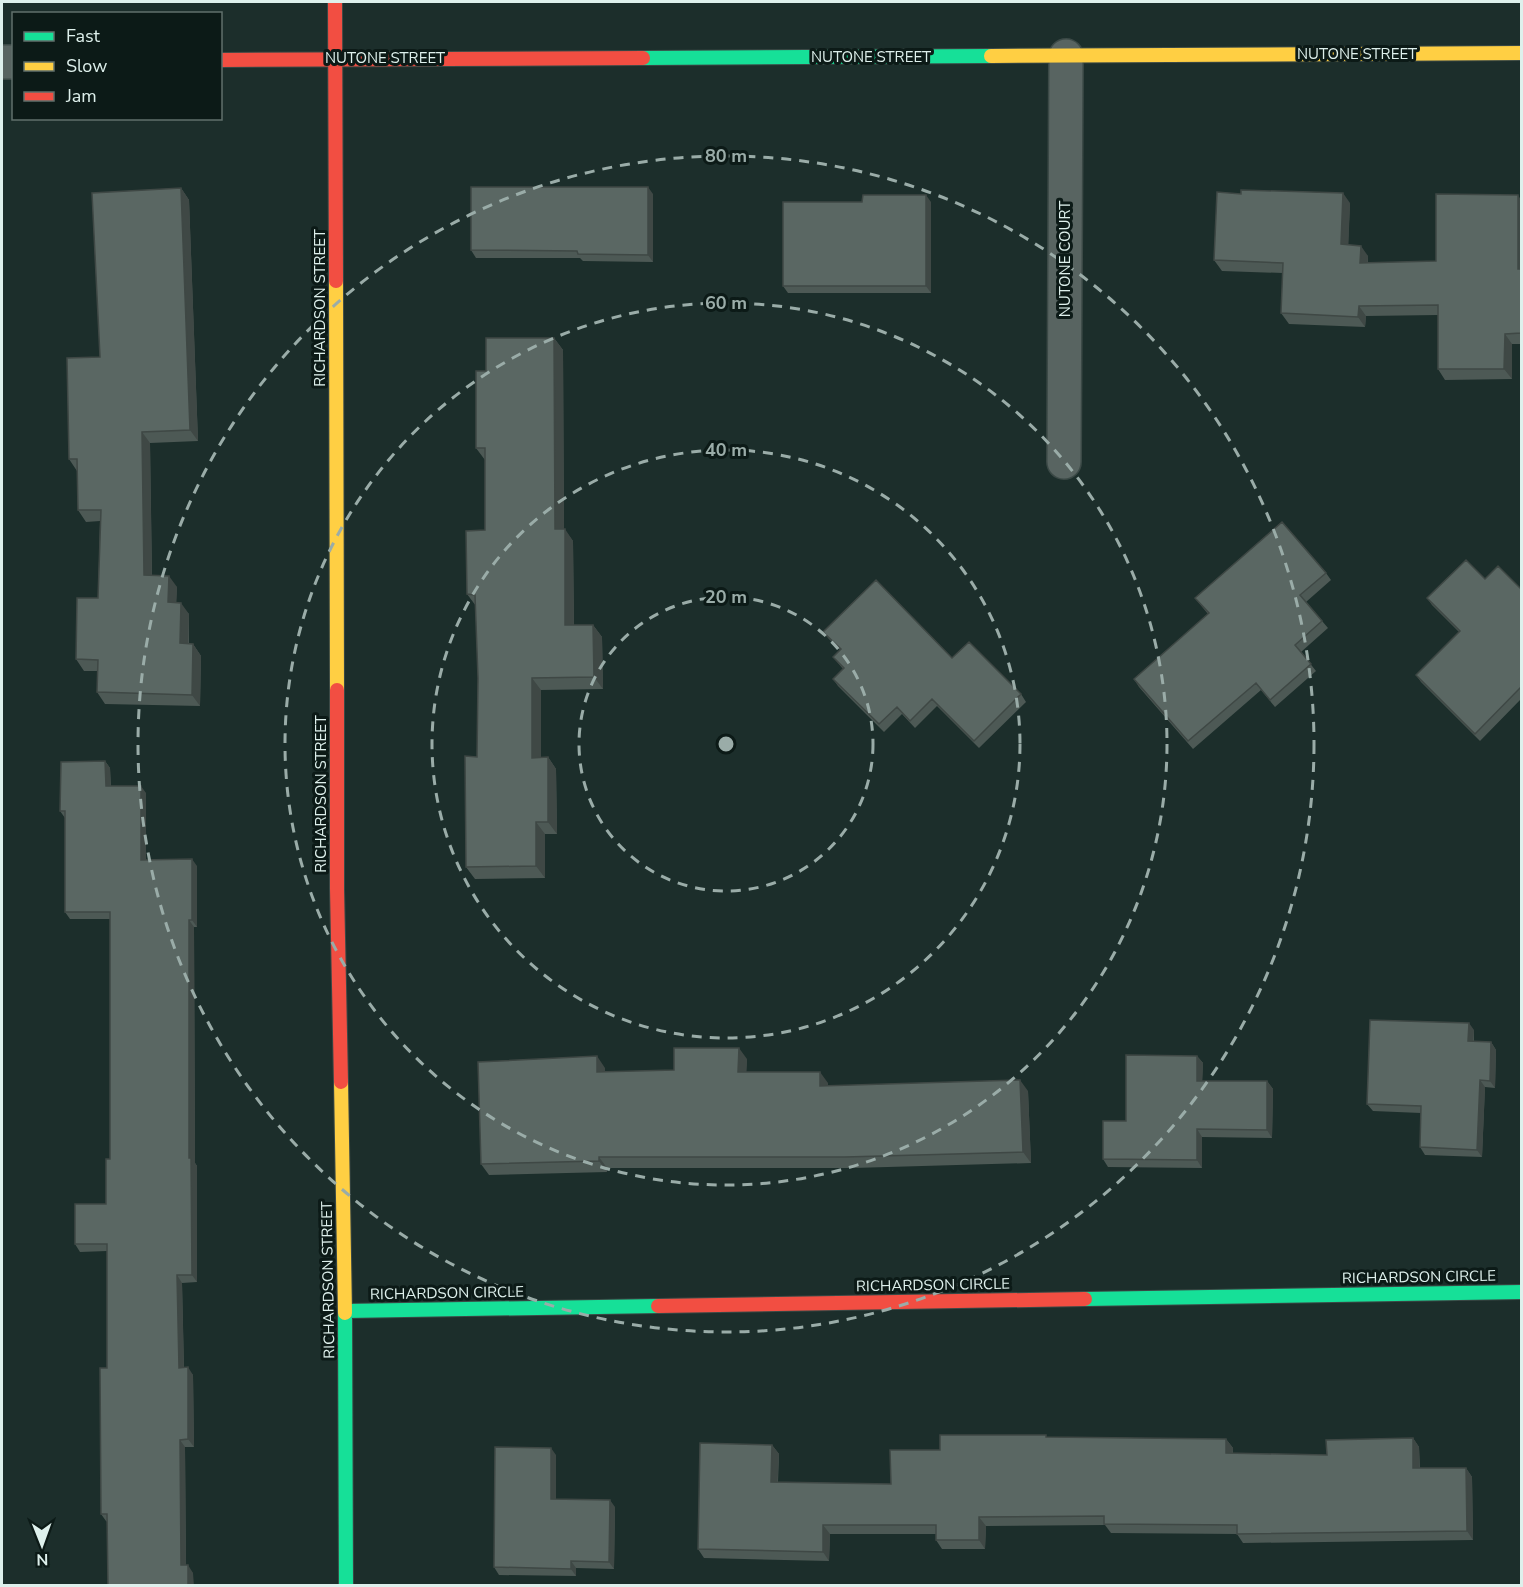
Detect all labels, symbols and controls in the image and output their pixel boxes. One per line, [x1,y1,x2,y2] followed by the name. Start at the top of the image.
[12,12,222,120] legend
[66,24,101,48] text: Fast
[1297,44,1417,64] street label: NUTONE STREET
[811,47,931,67] street label: NUTONE STREET
[325,48,445,68] street label: NUTONE STREET
[66,54,107,78] text: Slow
[65,84,97,108] text: Jam
[705,144,747,168] text: 80 m
[1055,201,1075,317] street label: NUTONE COURT
[310,229,330,387] street label: RICHARDSON STREET
[705,291,747,315] text: 60 m
[705,438,747,462] text: 40 m
[705,585,747,609] text: 20 m
[311,715,331,873] street label: RICHARDSON STREET
[716,734,736,754] centre of rings
[317,1201,339,1359] street label: RICHARDSON STREET
[1342,1266,1496,1288] street label: RICHARDSON CIRCLE
[856,1274,1010,1296] street label: RICHARDSON CIRCLE
[370,1282,524,1304] street label: RICHARDSON CIRCLE
[12,1515,72,1575] north arrow
[36,1548,48,1570] text: N

